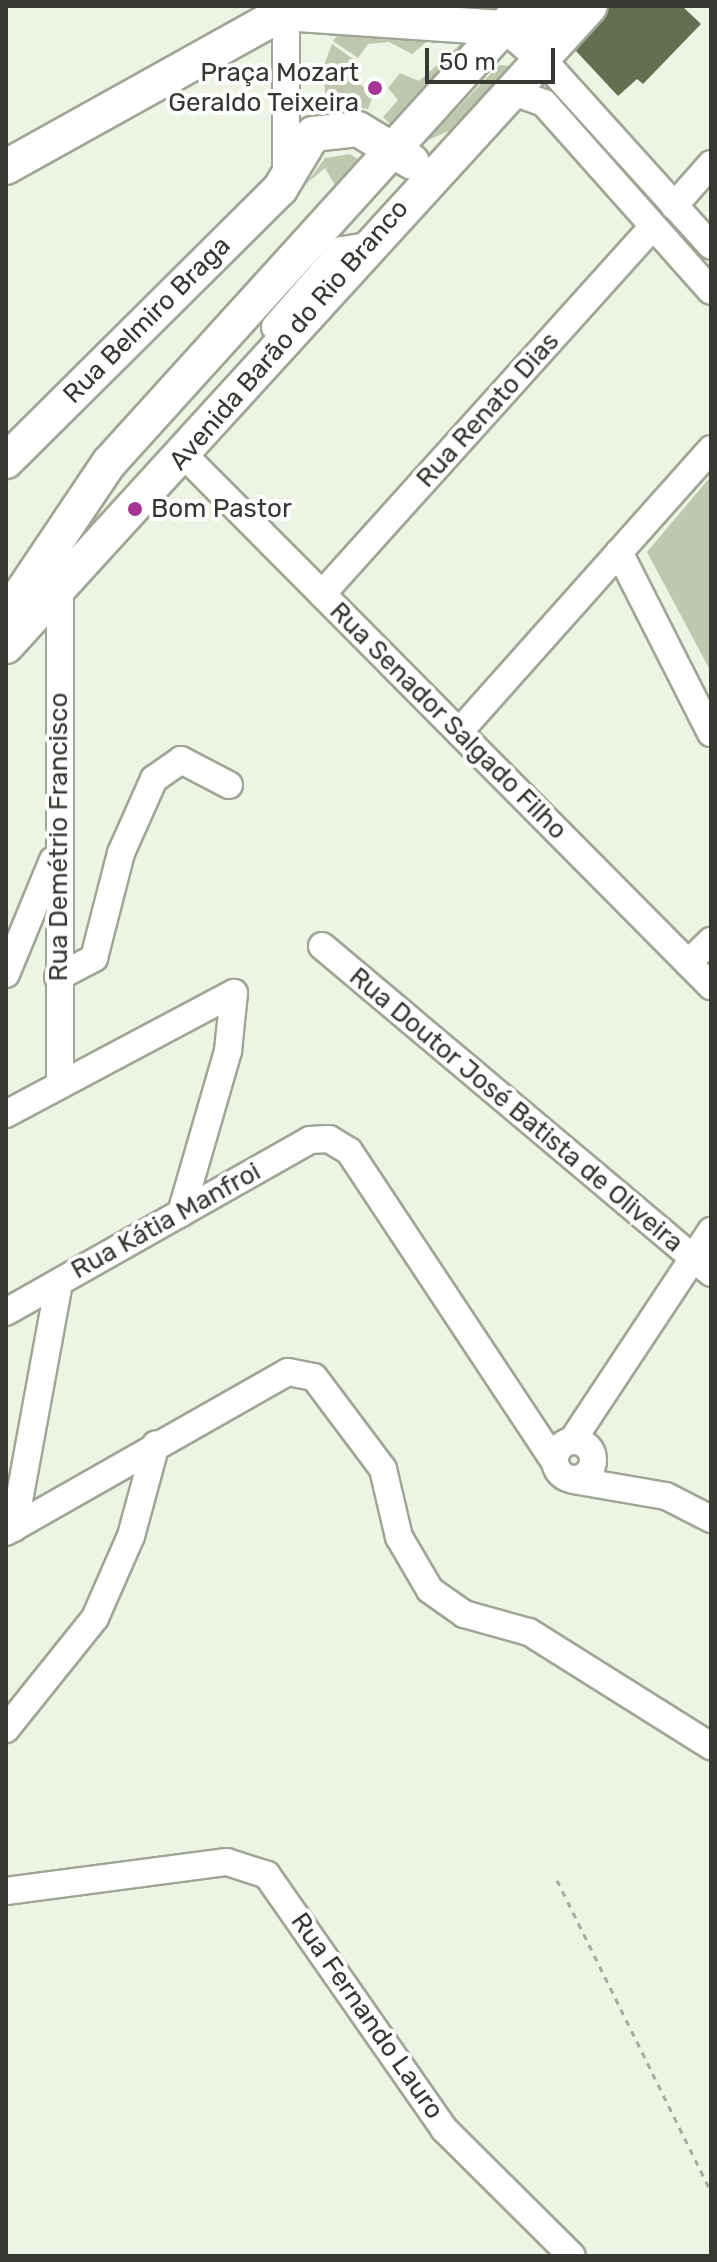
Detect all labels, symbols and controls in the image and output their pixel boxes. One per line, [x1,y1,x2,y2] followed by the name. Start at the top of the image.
[429,32,559,82] scale bar
[439,48,496,76] text: 50 m
[168,57,359,118] place label: Praça Mozart Geraldo Teixeira
[366,79,384,97] marker: Praça Mozart Geraldo Teixeira
[163,193,415,477] street label: Avenida Barão do Rio Branco
[57,230,237,410] street label: Rua Belmiro Braga
[410,326,566,494] street label: Rua Renato Dias
[151,493,292,525] place label: Bom Pastor
[126,500,144,518] marker: Bom Pastor
[323,596,573,846] street label: Rua Senador Salgado Filho
[43,693,75,981] street label: Rua Demétrio Francisco
[343,961,689,1259] street label: Rua Doutor José Batista de Oliveira
[66,1156,266,1286] street label: Rua Kátia Manfroi
[284,1907,450,2125] street label: Rua Fernando Lauro

